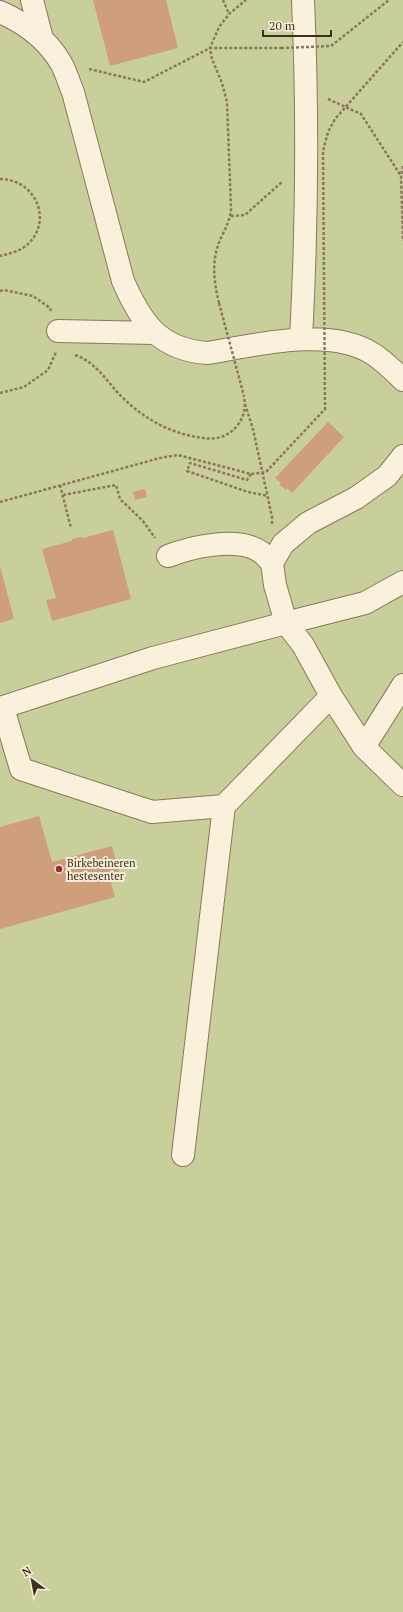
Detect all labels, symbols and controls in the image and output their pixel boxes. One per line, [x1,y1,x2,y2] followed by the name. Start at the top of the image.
[263,12,331,38] scale bar
[269,18,296,33] text: 20 m
[67,856,136,883] place label: Birkebeineren hestesenter
[54,864,64,874] marker: Birkebeineren hestesenter
[12,1560,52,1600] north arrow
[19,1563,35,1580] text: N

